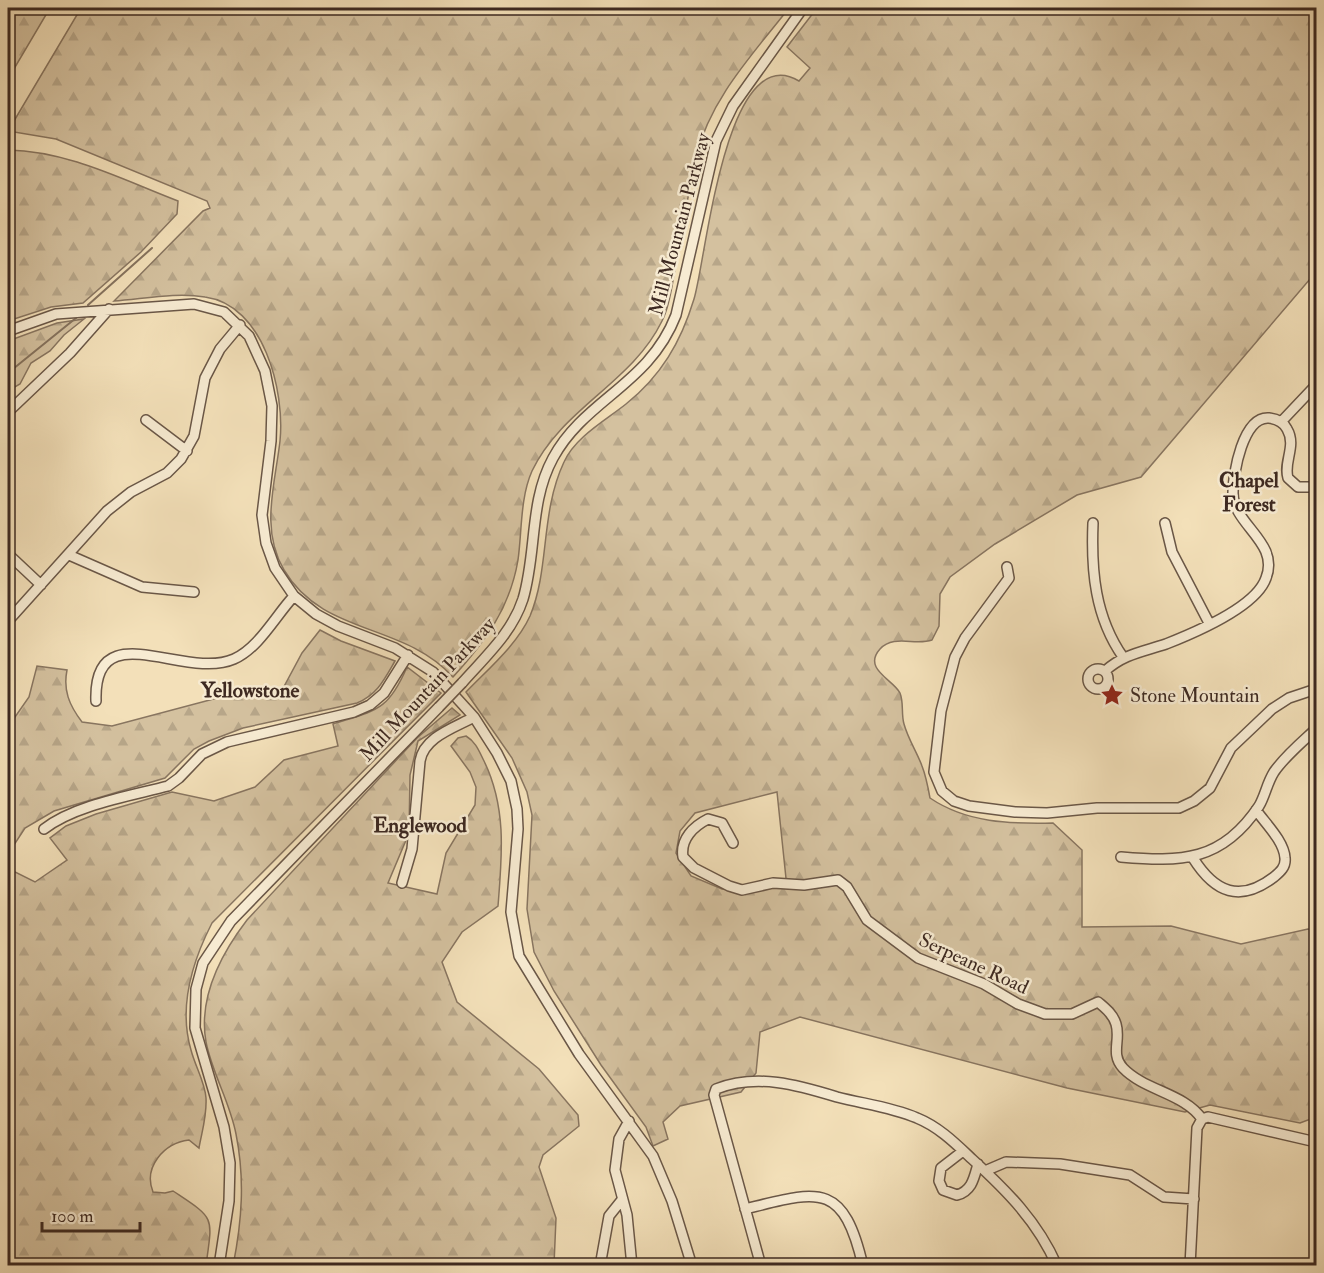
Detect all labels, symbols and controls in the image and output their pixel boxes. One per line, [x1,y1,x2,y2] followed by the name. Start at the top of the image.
[643,129,716,318] street label: Mill Mountain Parkway
[1219,467,1280,518] district label: Chapel Forest
[354,611,501,767] street label: Mill Mountain Parkway
[200,677,299,704] district label: Yellowstone
[1099,682,1125,708] place icon: Stone Mountain
[1130,683,1260,708] place label: Stone Mountain
[373,812,468,839] district label: Englewood
[914,927,1033,1001] street label: Serpeane Road
[42,1195,140,1233] scale bar
[51,1205,94,1228] text: 100 m

